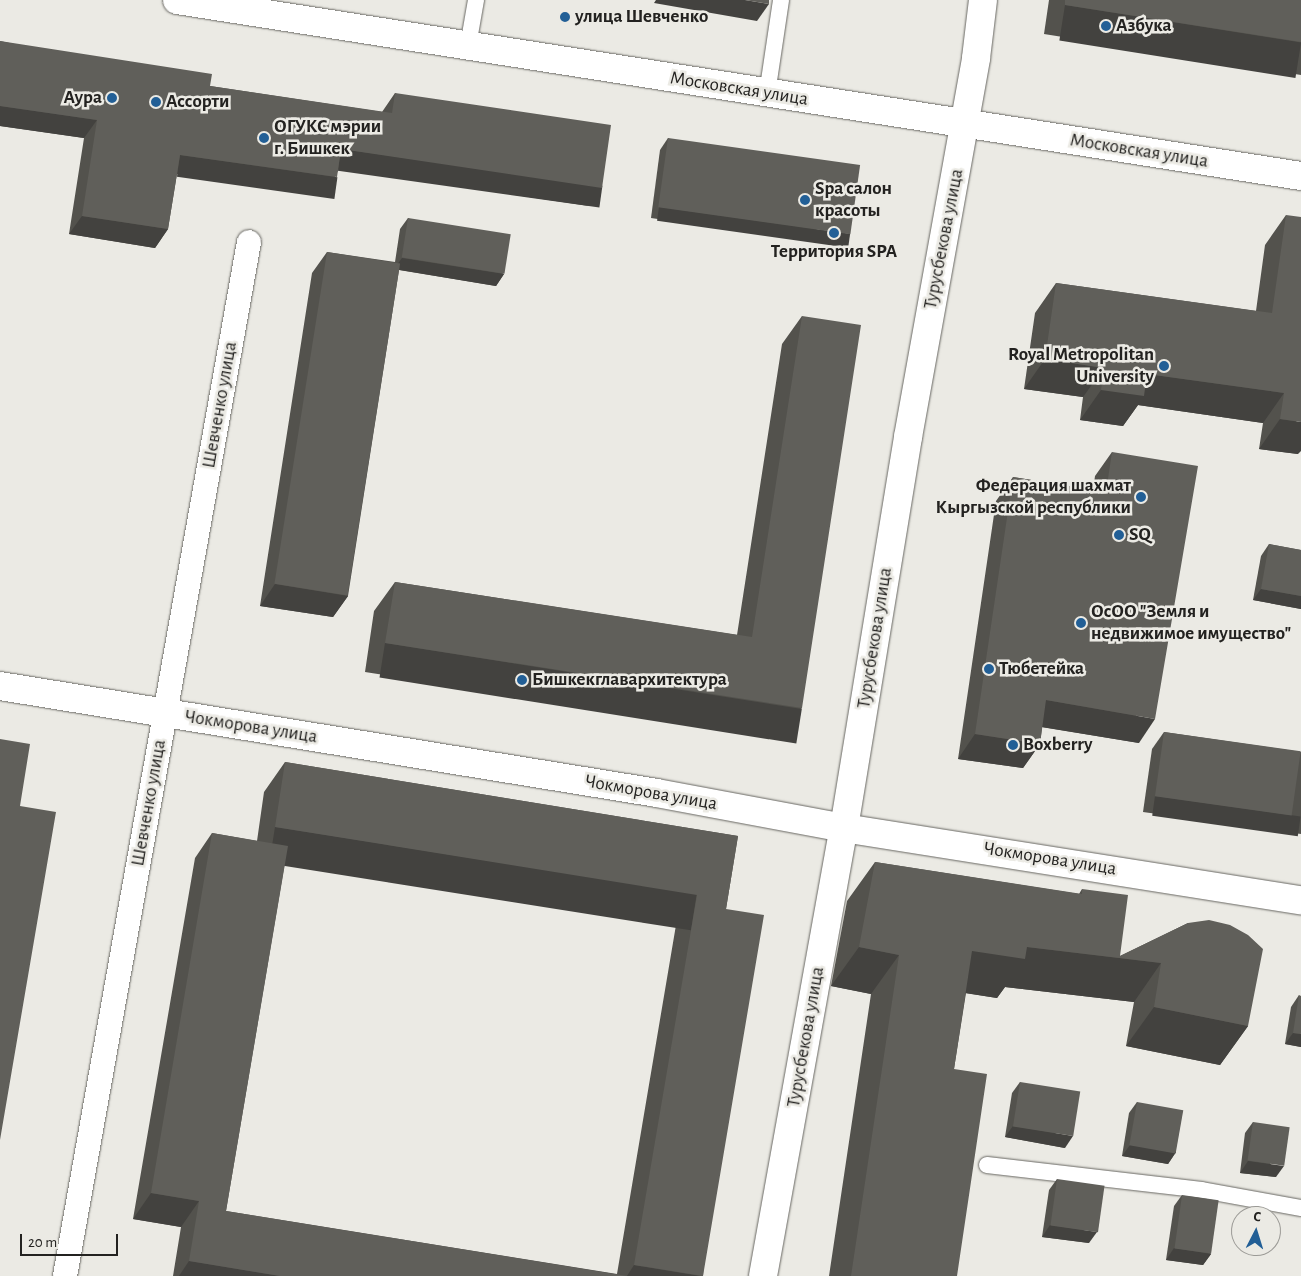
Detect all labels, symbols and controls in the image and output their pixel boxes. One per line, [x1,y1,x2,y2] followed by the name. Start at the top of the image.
[575,6,708,28] place label: улица Шевченко
[559,11,571,23] marker: улица Шевченко
[1116,15,1171,37] place label: Азбука
[1100,20,1112,32] marker: Азбука
[668,67,810,111] street label: Московская улица
[63,87,102,109] place label: Аура
[166,91,229,113] place label: Ассорти
[106,92,118,104] marker: Аура
[150,96,162,108] marker: Ассорти
[274,116,381,160] place label: ОГУКС мэрии г. Бишкек
[1068,129,1210,173] street label: Московская улица
[258,132,270,144] marker: ОГУКС мэрии г. Бишкек
[919,167,969,311] street label: Турусбекова улица
[815,178,892,222] place label: Spa салон красоты
[799,194,811,206] marker: Spa салон красоты
[828,227,840,239] marker: Территория SPA
[771,241,897,263] place label: Территория SPA
[198,340,242,470] street label: Шевченко улица
[1008,344,1154,388] place label: Royal Metropolitan University
[1158,360,1170,372] marker: Royal Metropolitan University
[936,475,1131,519] place label: Федерация шахмат Кыргызской республики
[1135,491,1147,503] marker: Федерация шахмат Кыргызской республики
[1129,524,1151,546] place label: SQ
[1113,529,1125,541] marker: SQ
[853,566,897,710] street label: Турусбекова улица
[1091,601,1291,645] place label: ОсОО "Земля и недвижимое имущество"
[1075,617,1087,629] marker: ОсОО "Земля и недвижимое имущество"
[999,658,1084,680] place label: Тюбетейка
[983,663,995,675] marker: Тюбетейка
[532,669,727,691] place label: Бишкекглавархитектура
[516,674,528,686] marker: Бишкекглавархитектура
[183,705,319,749] street label: Чокморова улица
[1023,734,1092,756] place label: Boxberry
[127,738,171,868] street label: Шевченко улица
[1007,739,1019,751] marker: Boxberry
[583,770,719,816] street label: Чокморова улица
[982,837,1118,881] street label: Чокморова улица
[782,965,830,1109] street label: Турусбекова улица
[1231,1206,1281,1256] north arrow
[1253,1210,1262,1224] text: С
[22,1224,120,1256] scale bar
[28,1235,57,1250] text: 20 m

